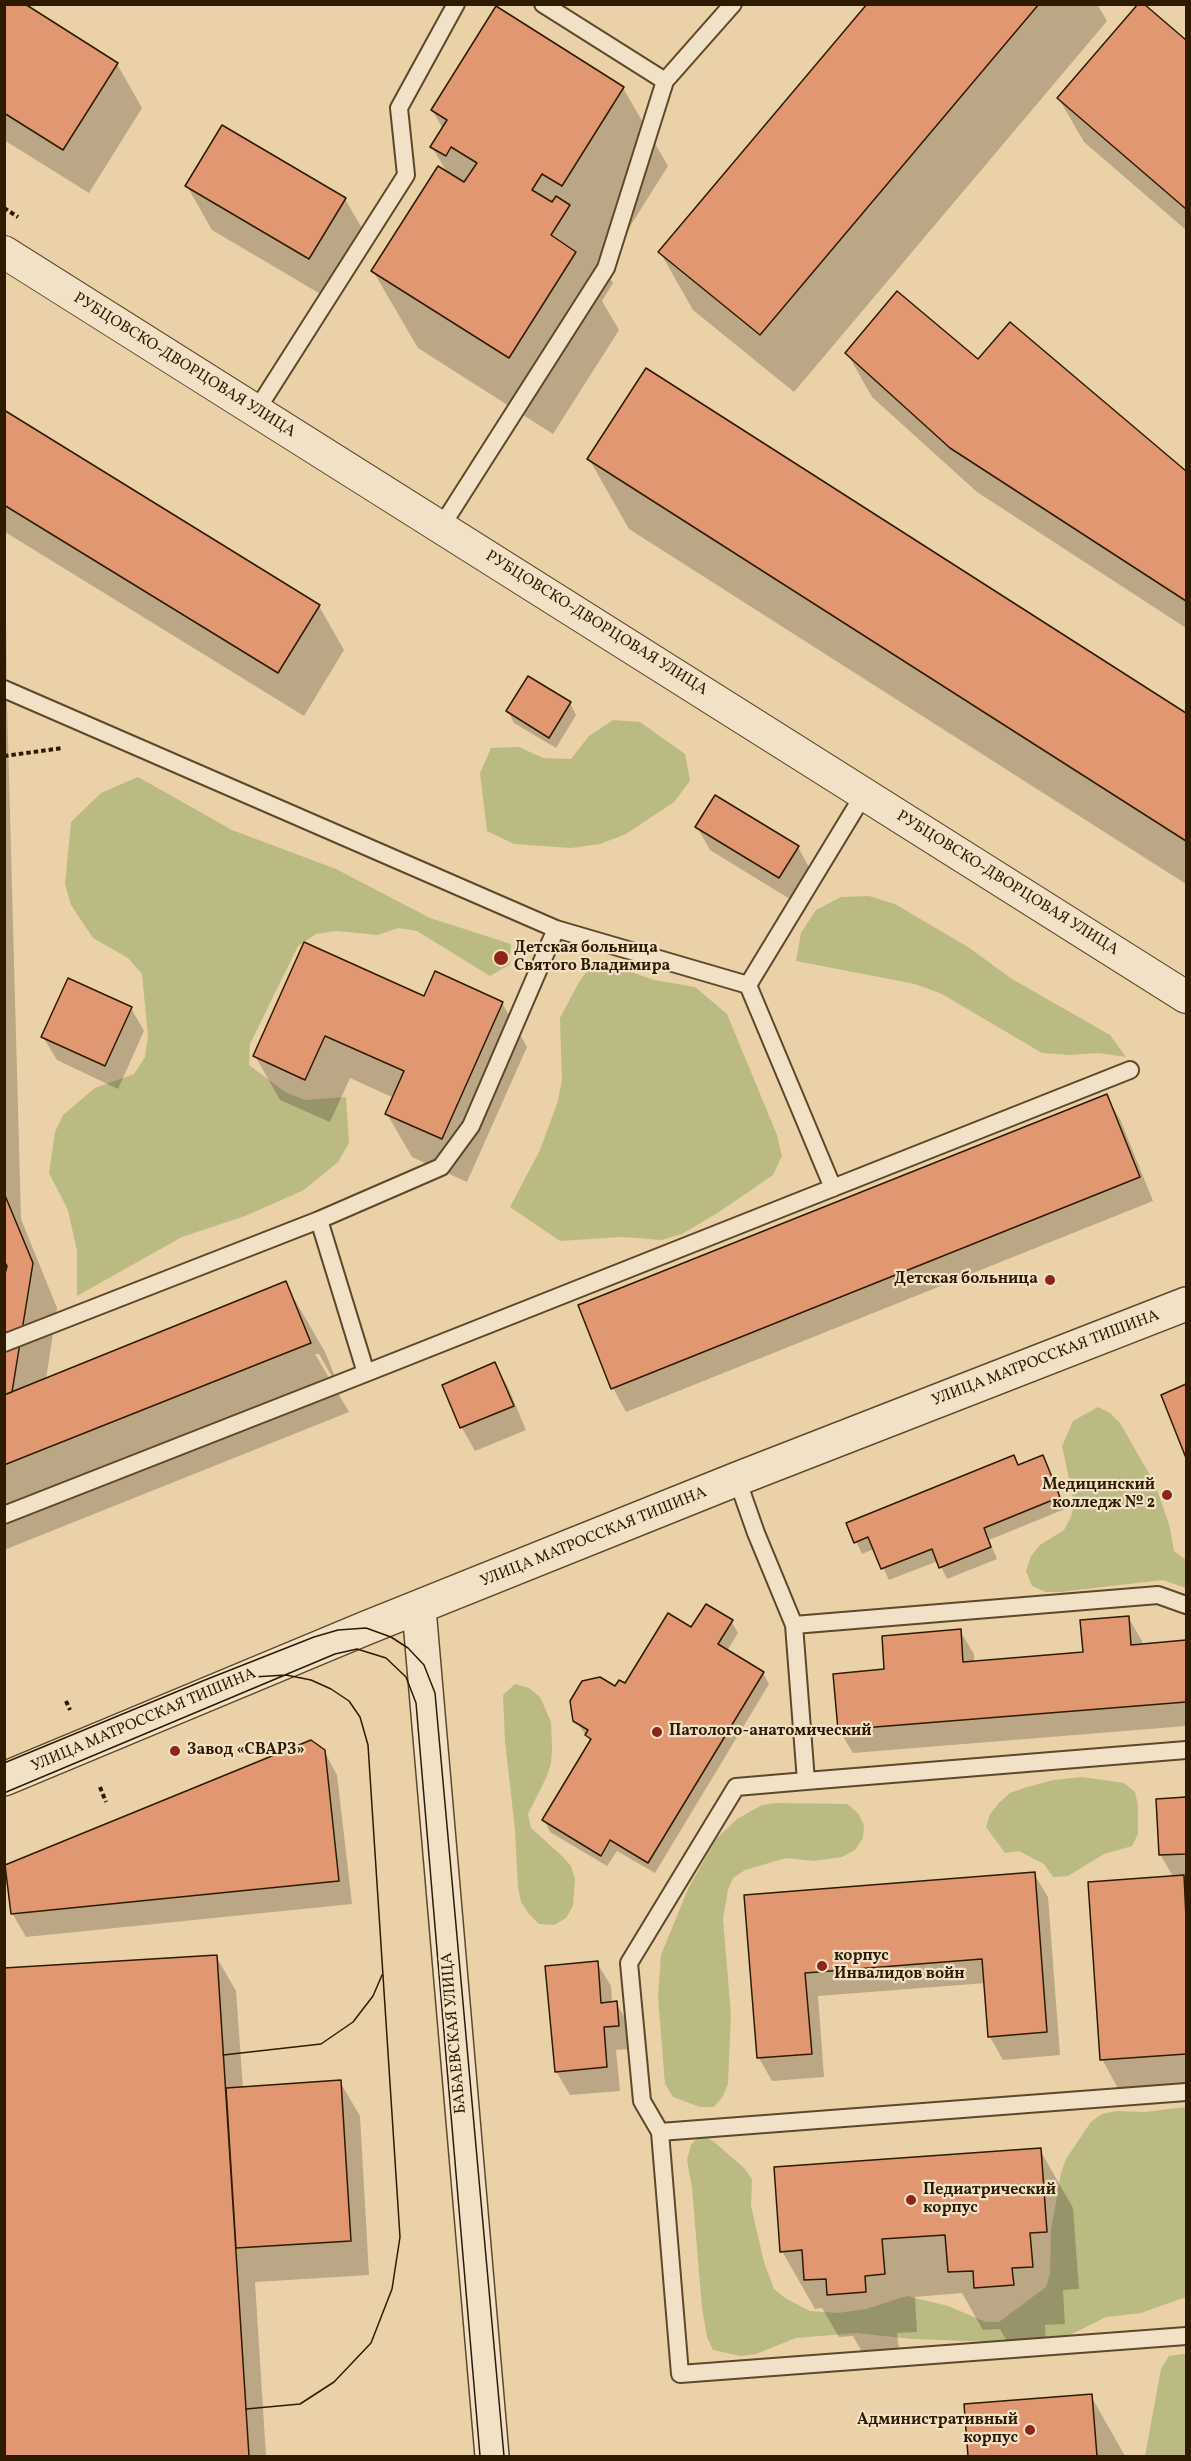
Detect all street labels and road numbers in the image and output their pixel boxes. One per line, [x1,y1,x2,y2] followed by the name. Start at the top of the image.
[69,289,299,443] street label: РУБЦОВСКО-ДВОРЦОВАЯ УЛИЦА
[481,547,711,701] street label: РУБЦОВСКО-ДВОРЦОВАЯ УЛИЦА
[892,807,1122,961] street label: РУБЦОВСКО-ДВОРЦОВАЯ УЛИЦА
[929,1307,1163,1411] street label: УЛИЦА МАТРОССКАЯ ТИШИНА
[478,1484,710,1592] street label: УЛИЦА МАТРОССКАЯ ТИШИНА
[29,1665,259,1777] street label: УЛИЦА МАТРОССКАЯ ТИШИНА
[438,1951,472,2115] street label: БАБАЕВСКАЯ УЛИЦА

